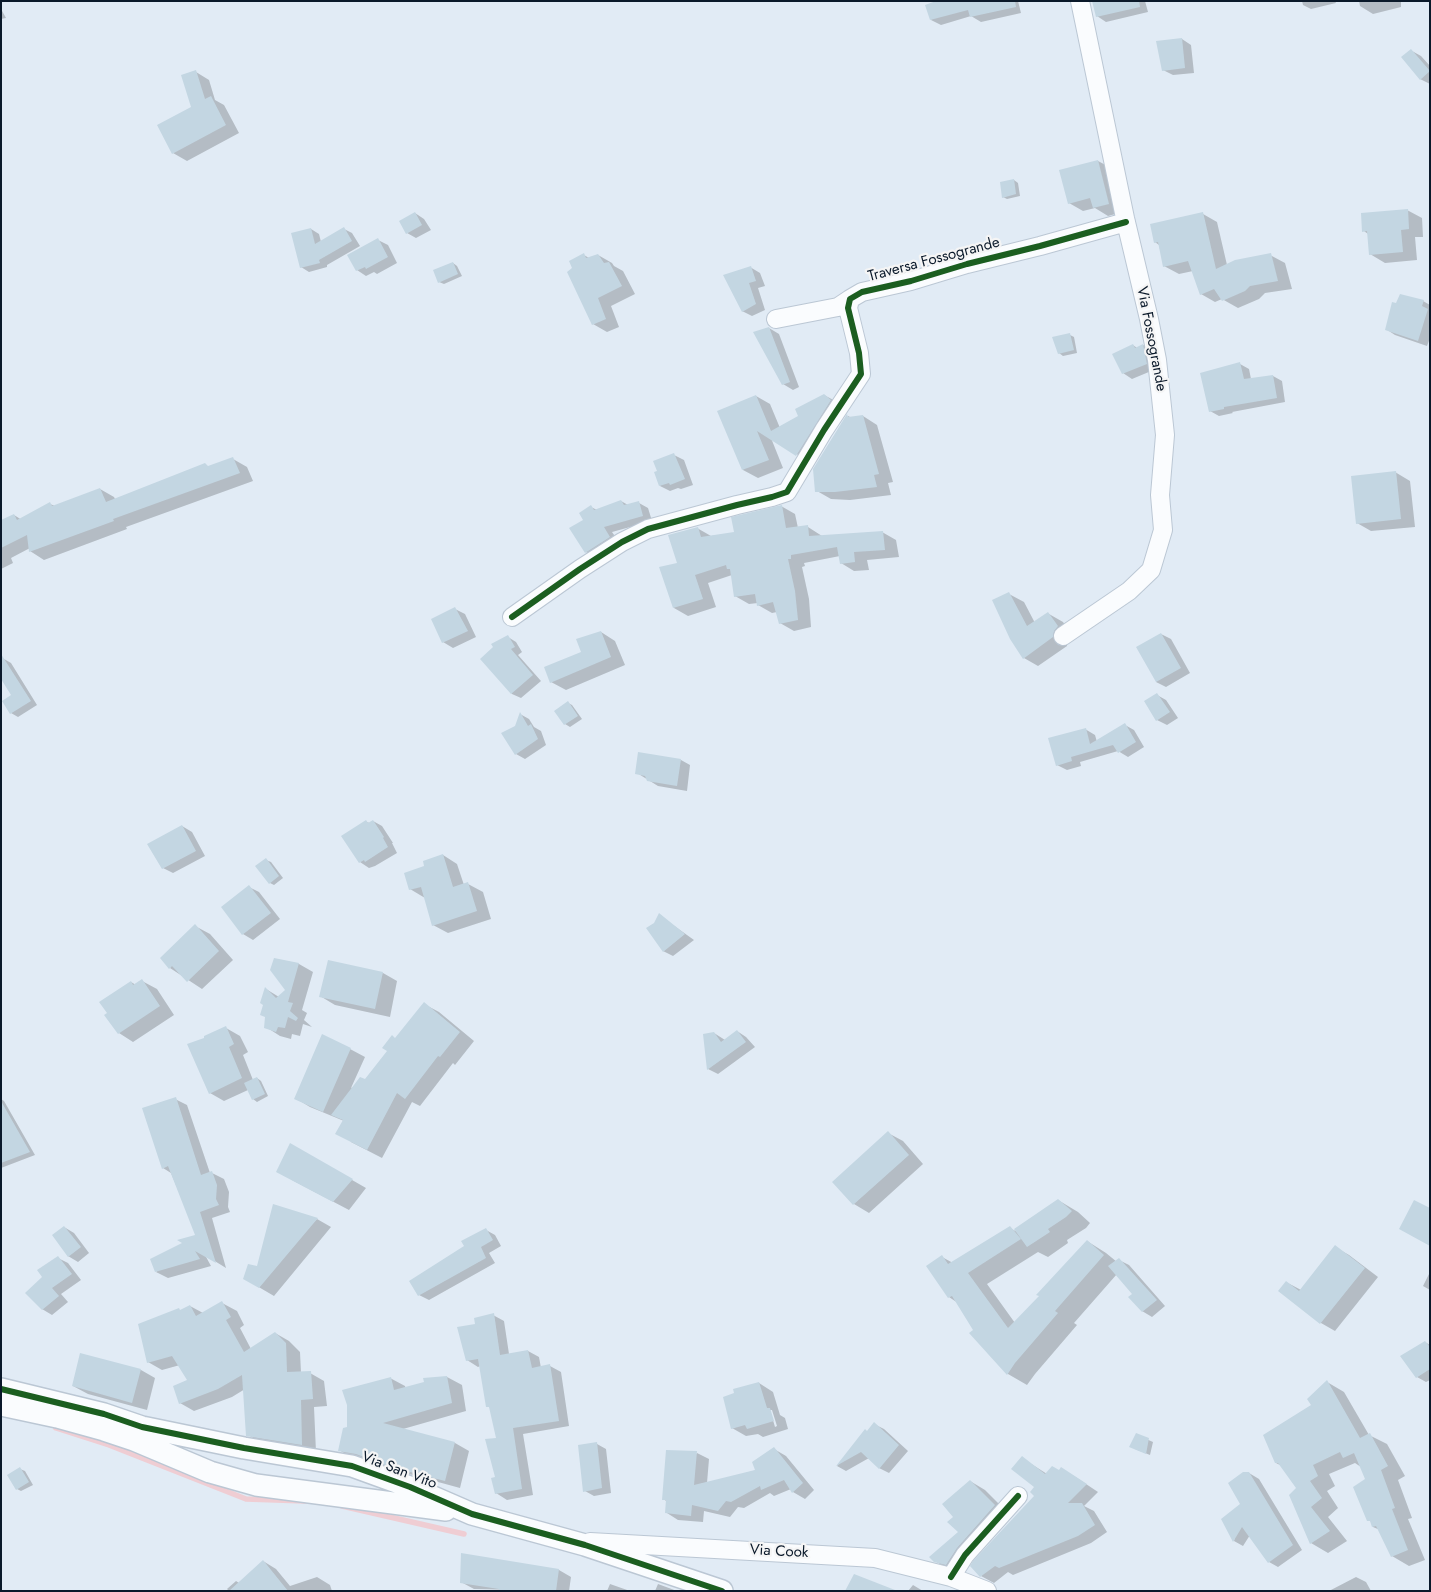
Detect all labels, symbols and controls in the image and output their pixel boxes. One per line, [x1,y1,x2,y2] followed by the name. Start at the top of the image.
[866,234,1002,286] street label: Traversa Fossogrande
[1132,285,1170,393] street label: Via Fossogrande
[359,1448,439,1494] street label: Via San Vito
[749,1541,809,1563] street label: Via Cook

